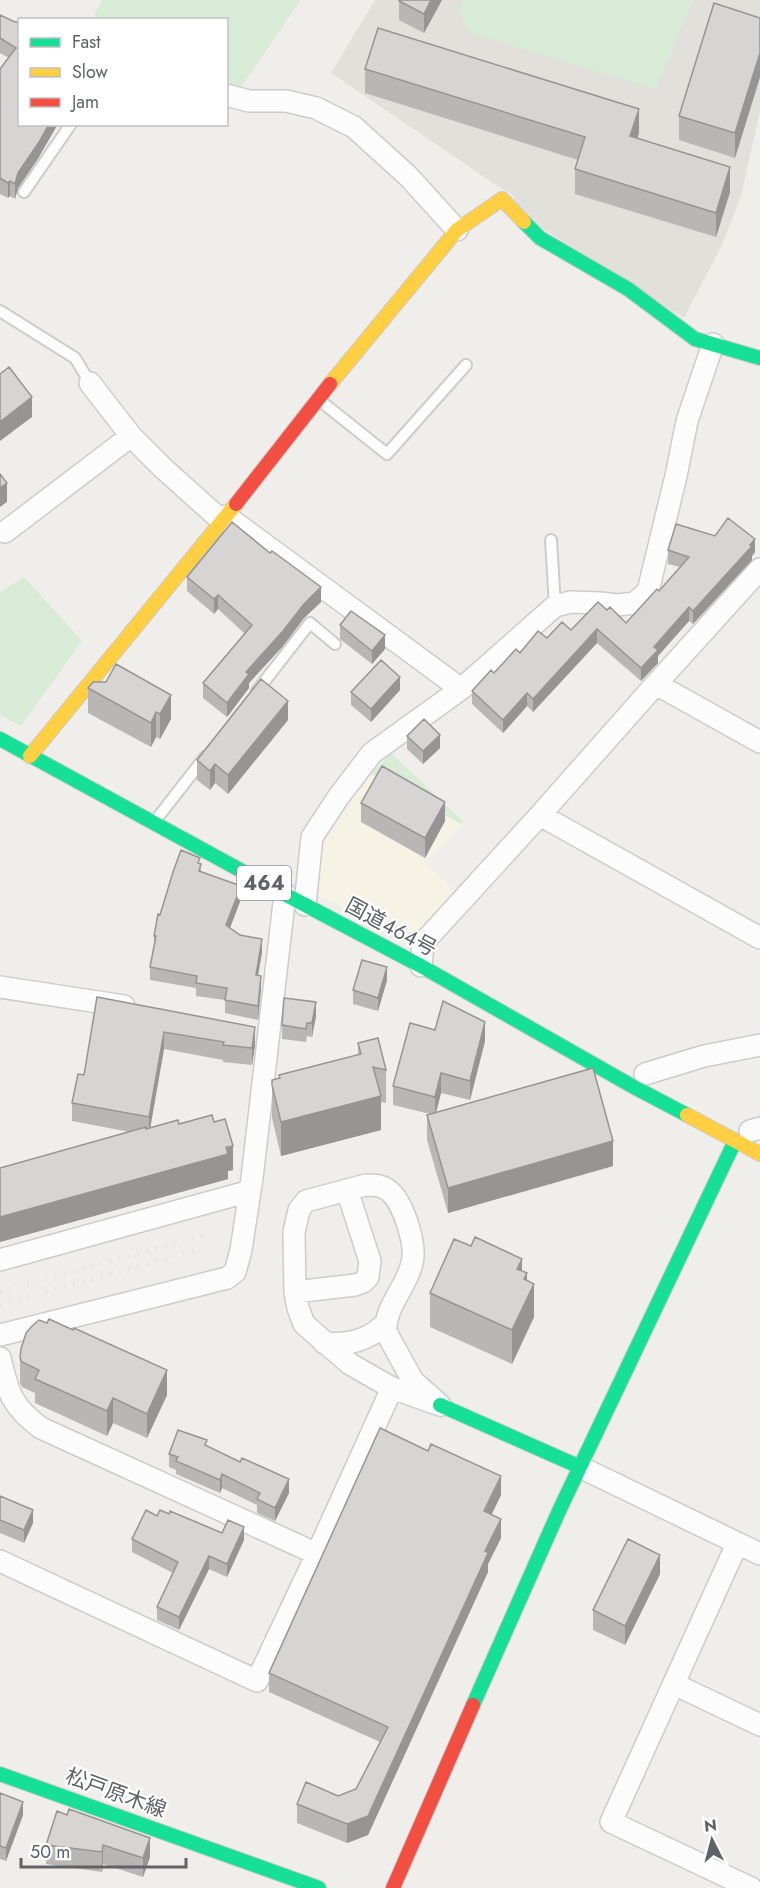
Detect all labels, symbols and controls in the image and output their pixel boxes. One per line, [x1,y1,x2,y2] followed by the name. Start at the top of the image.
[18,18,228,126] legend
[72,29,101,55] text: Fast
[72,59,109,85] text: Slow
[70,89,99,115] text: Jam
[237,866,291,900] road number: 464
[340,890,442,964] street label: 国道464号
[62,1761,170,1825] street label: 松戸原木線
[682,1810,742,1870] north arrow
[703,1813,718,1838] text: N
[21,1831,186,1869] scale bar
[30,1839,70,1865] text: 50 m

